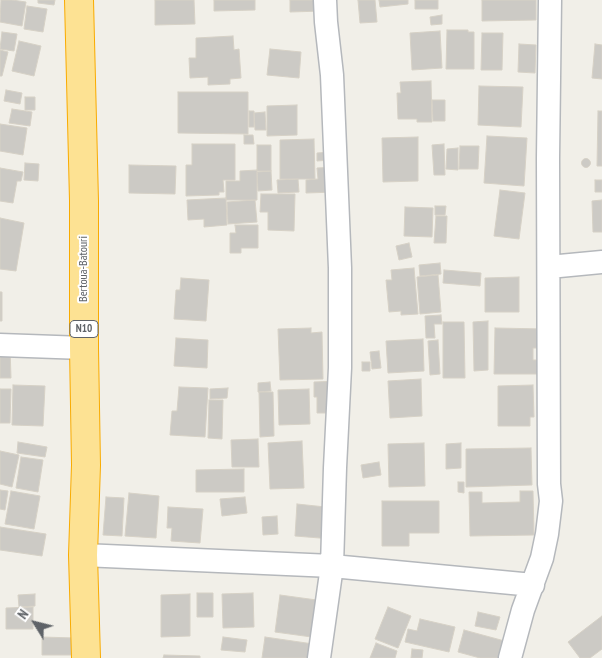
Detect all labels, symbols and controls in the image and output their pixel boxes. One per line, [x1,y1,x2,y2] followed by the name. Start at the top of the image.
[77,236,91,302] street label: Bertoua-Batouri
[70,320,98,338] road number: N10
[10,598,60,648] north arrow
[13,606,32,623] text: N

